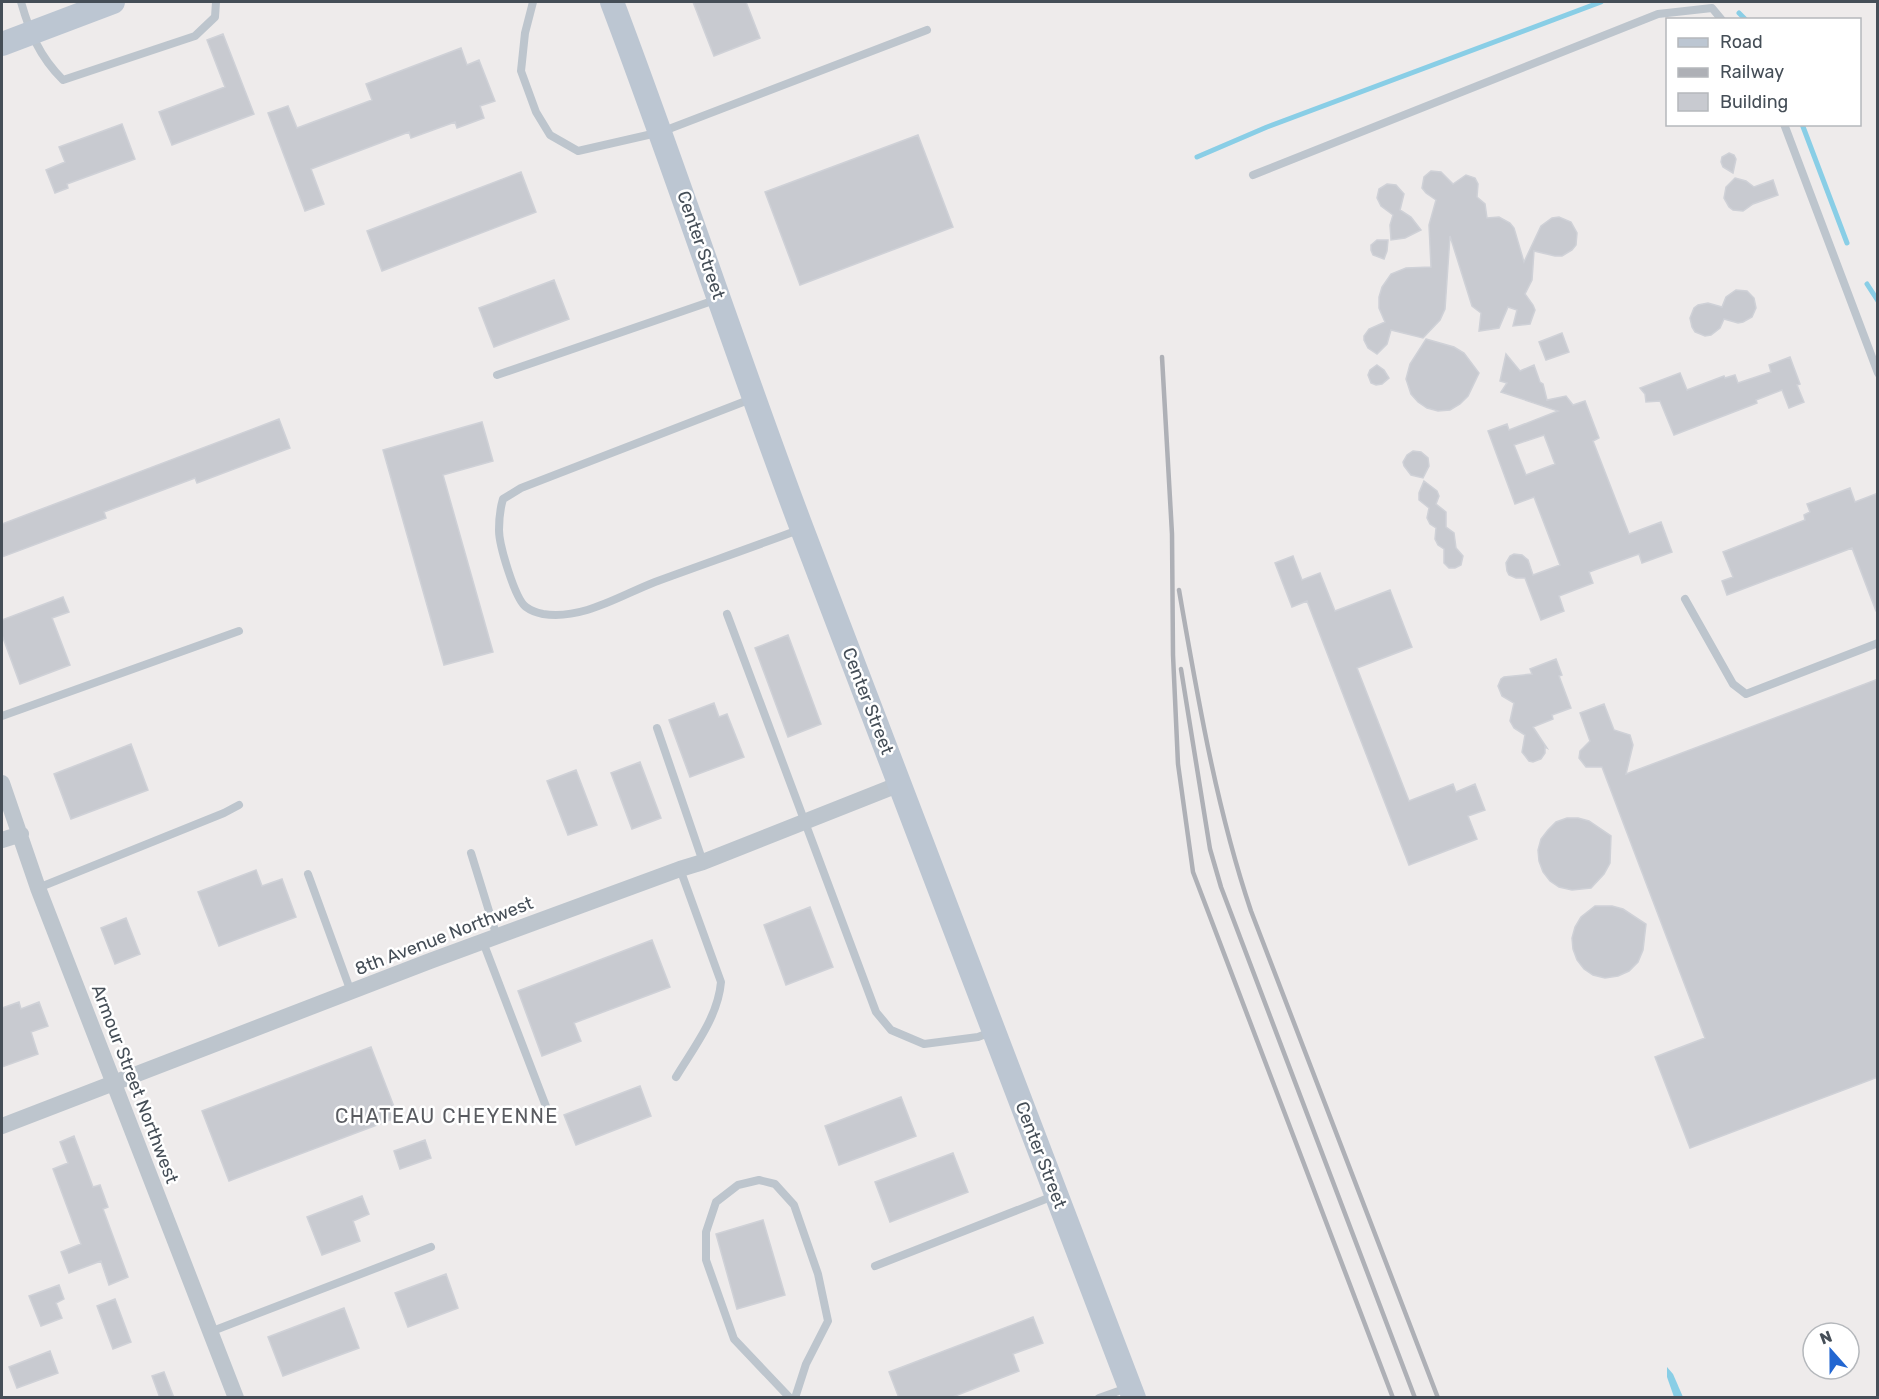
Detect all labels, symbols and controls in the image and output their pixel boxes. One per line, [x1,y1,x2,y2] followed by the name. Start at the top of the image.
[1666,18,1861,126] legend
[1720,31,1763,53] text: Road
[1720,61,1784,83] text: Railway
[1720,91,1788,113] text: Building
[672,188,730,302] street label: Center Street
[838,644,898,758] street label: Center Street
[352,892,536,980] street label: 8th Avenue Northwest
[87,981,183,1187] street label: Armour Street Northwest
[1011,1098,1071,1212] street label: Center Street
[335,1104,559,1128] district label: CHATEAU CHEYENNE
[1801,1321,1861,1381] north arrow
[1817,1327,1835,1348] text: N

